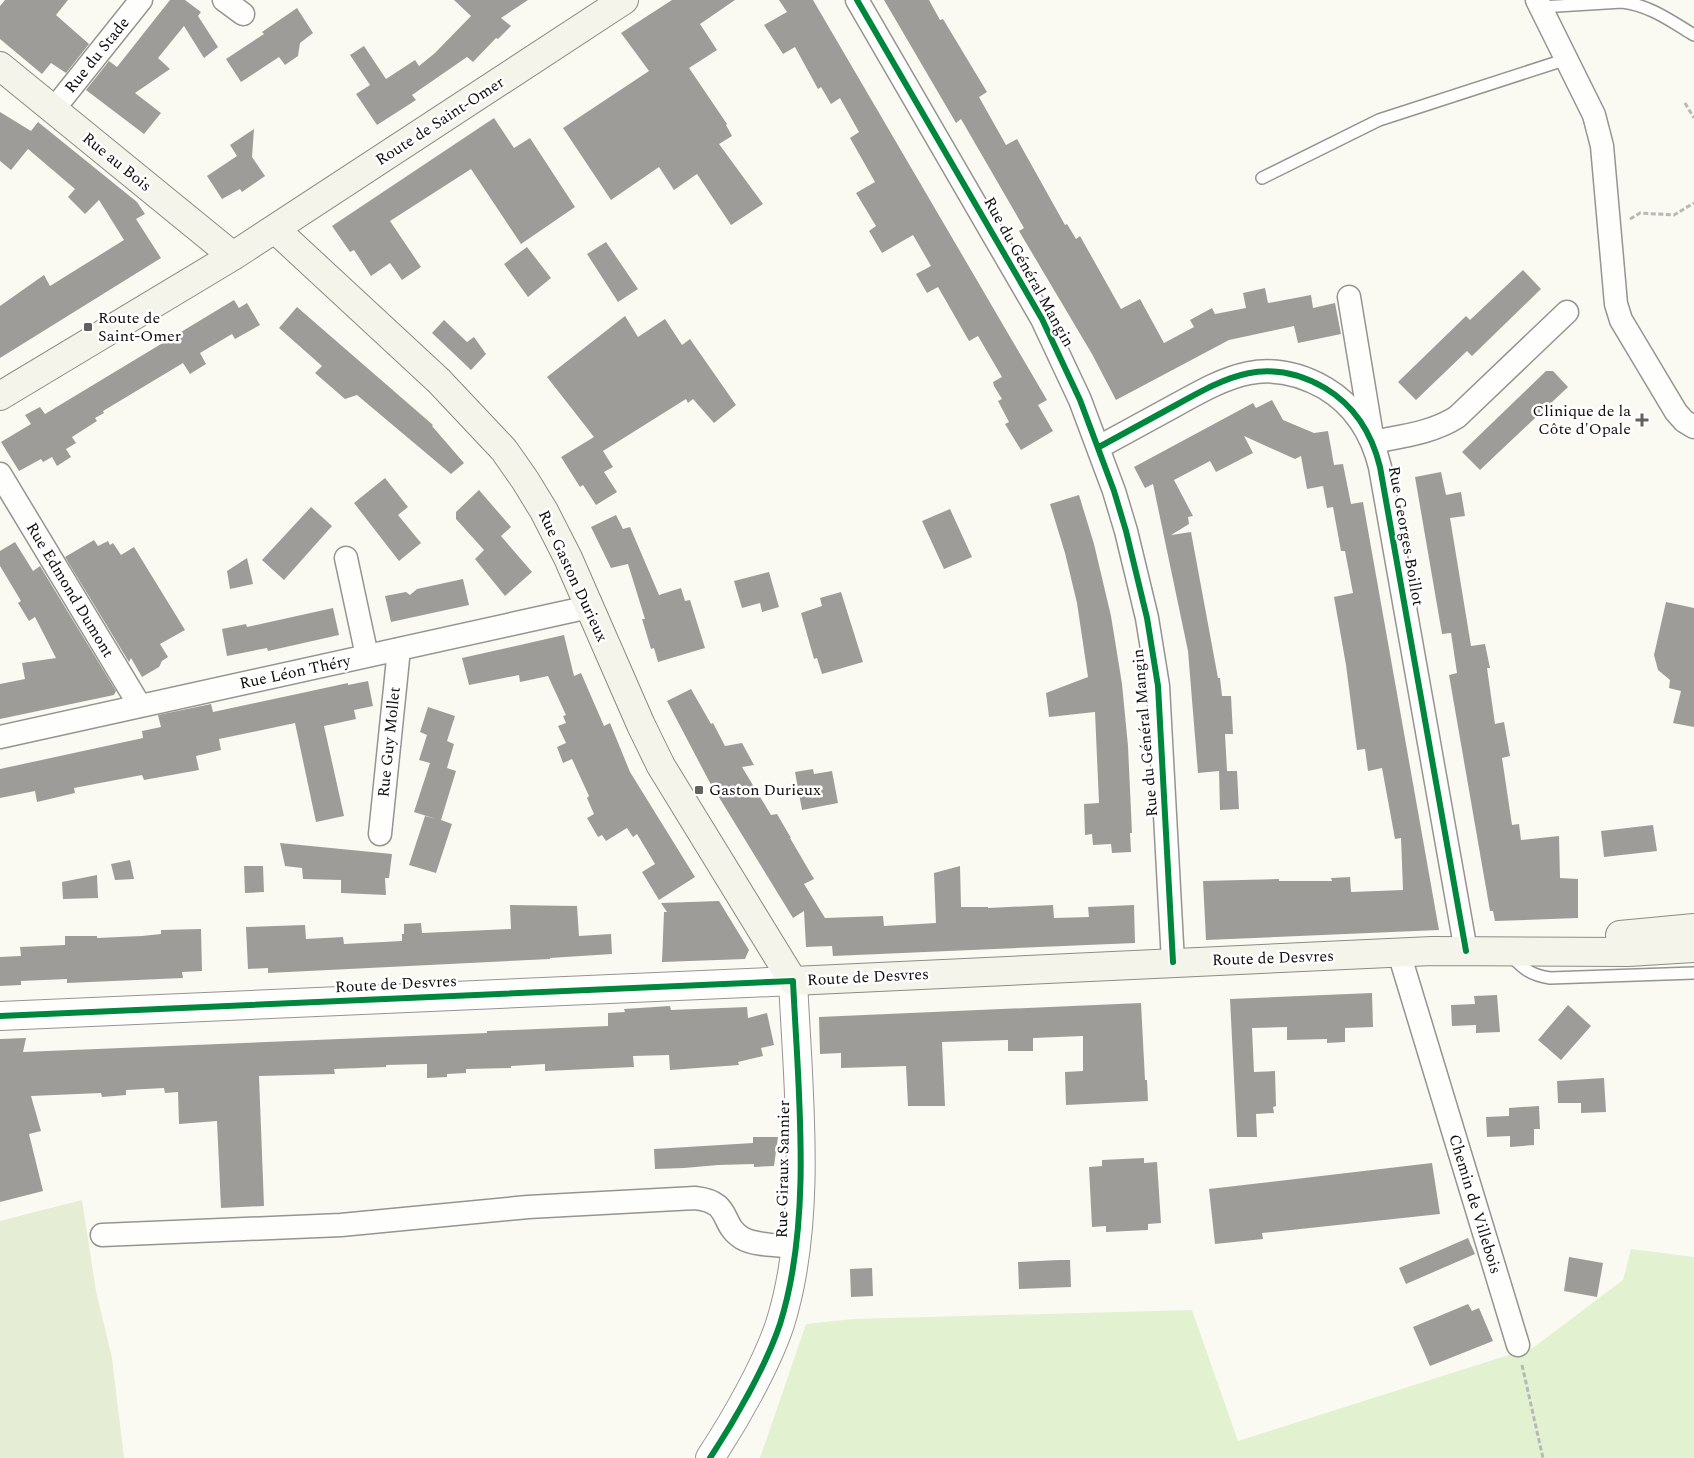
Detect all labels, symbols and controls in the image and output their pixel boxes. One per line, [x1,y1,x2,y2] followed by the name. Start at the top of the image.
[59,12,135,98] street label: Rue du Stade
[371,70,509,172] street label: Route de Saint-Omer
[77,126,157,198] street label: Rue au Bois
[978,192,1080,352] street label: Rue du Général Mangin
[98,306,181,348] place label: Route de Saint-Omer
[82,321,94,333] marker: Route de Saint-Omer
[1533,399,1631,441] place label: Clinique de la Côte d'Opale
[1635,413,1649,427] marker: Clinique de la Côte d'Opale
[1382,464,1430,608] street label: Rue Georges Boillot
[532,506,614,646] street label: Rue Gaston Durieux
[20,518,120,662] street label: Rue Edmond Dumont
[237,648,354,695] street label: Rue Léon Théry
[1126,648,1164,818] street label: Rue du Général Mangin
[371,685,407,798] street label: Rue Guy Mollet
[709,778,821,802] place label: Gaston Durieux
[693,784,705,796] marker: Gaston Durieux
[1212,944,1334,972] street label: Route de Desvres
[806,962,930,992] street label: Route de Desvres
[334,969,458,999] street label: Route de Desvres
[770,1100,796,1238] street label: Rue Giraux Sannier
[1442,1131,1508,1277] street label: Chemin de Villebois

